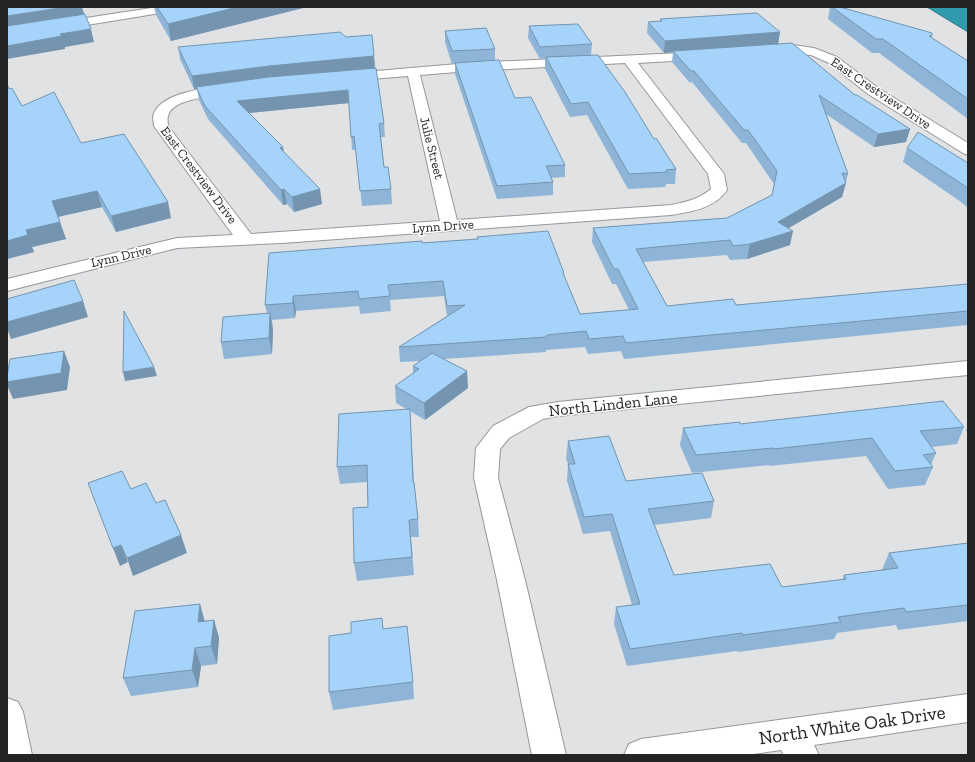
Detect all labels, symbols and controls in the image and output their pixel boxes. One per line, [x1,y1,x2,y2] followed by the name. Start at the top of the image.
[828,54,934,132] street label: East Crestview Drive
[417,115,447,181] street label: Julie Street
[158,124,240,226] street label: East Crestview Drive
[412,216,474,236] street label: Lynn Drive
[89,242,153,270] street label: Lynn Drive
[548,388,678,420] street label: North Linden Lane
[757,700,947,749] street label: North White Oak Drive

